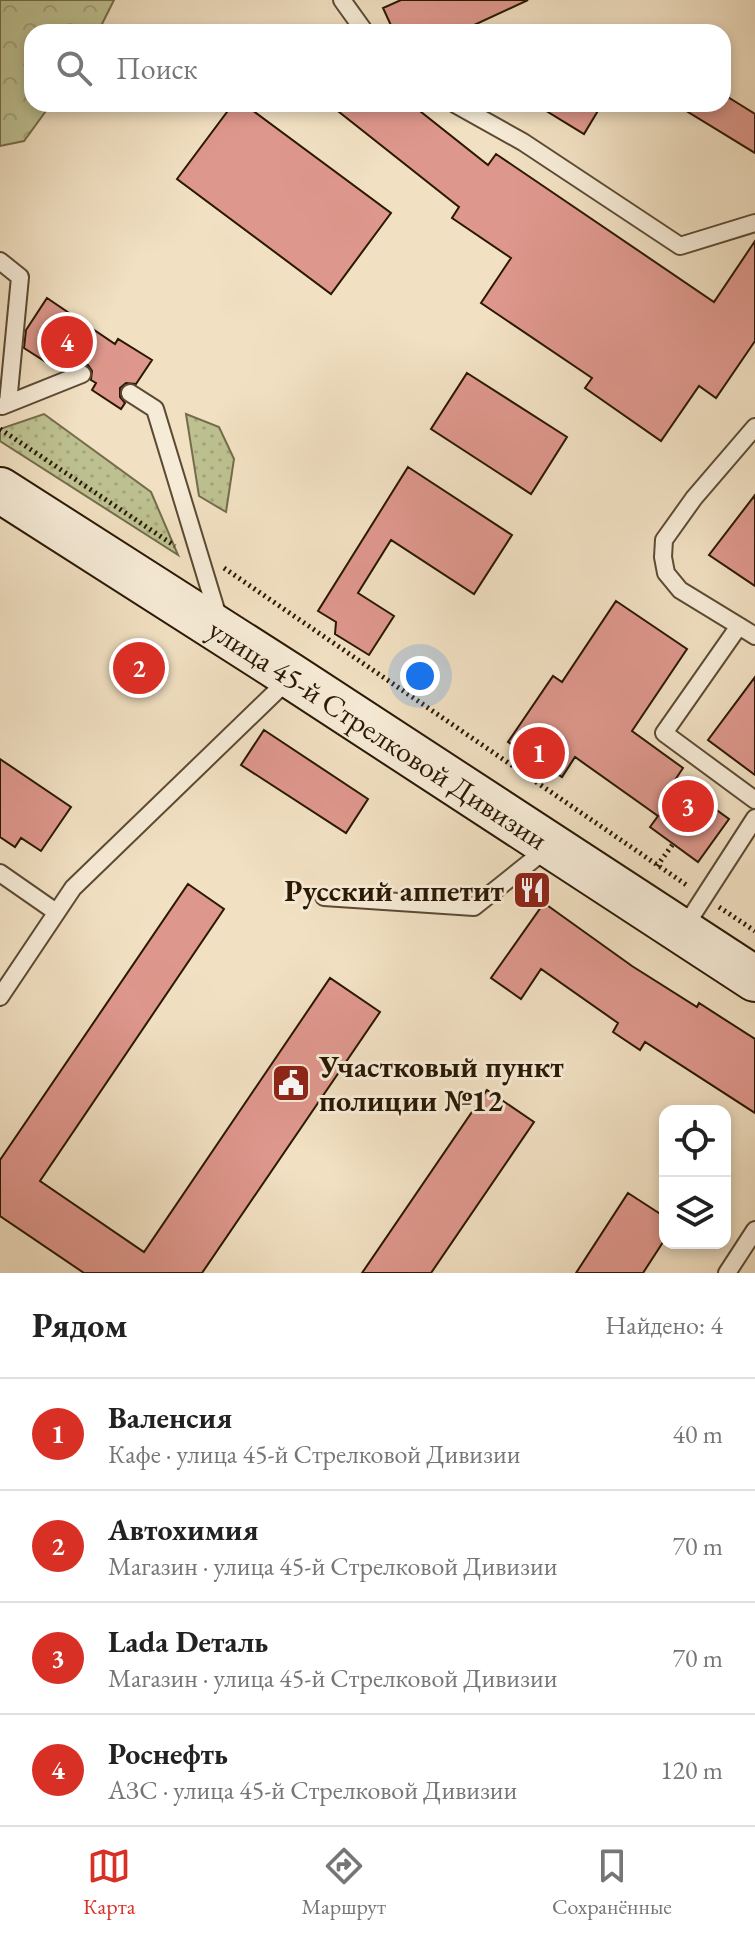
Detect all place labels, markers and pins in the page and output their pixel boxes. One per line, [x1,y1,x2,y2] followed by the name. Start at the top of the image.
[41,312,93,372] pin: 4
[113,638,165,698] pin: 2
[513,723,565,783] pin: 1
[662,776,714,836] pin: 3
[511,869,553,911] restaurant icon: Русский аппетит
[284,871,504,910] place label: Русский аппетит
[318,1047,564,1120] place label: Участковый пункт полиции №12
[270,1062,312,1104] public building icon: Участковый пункт полиции №12

